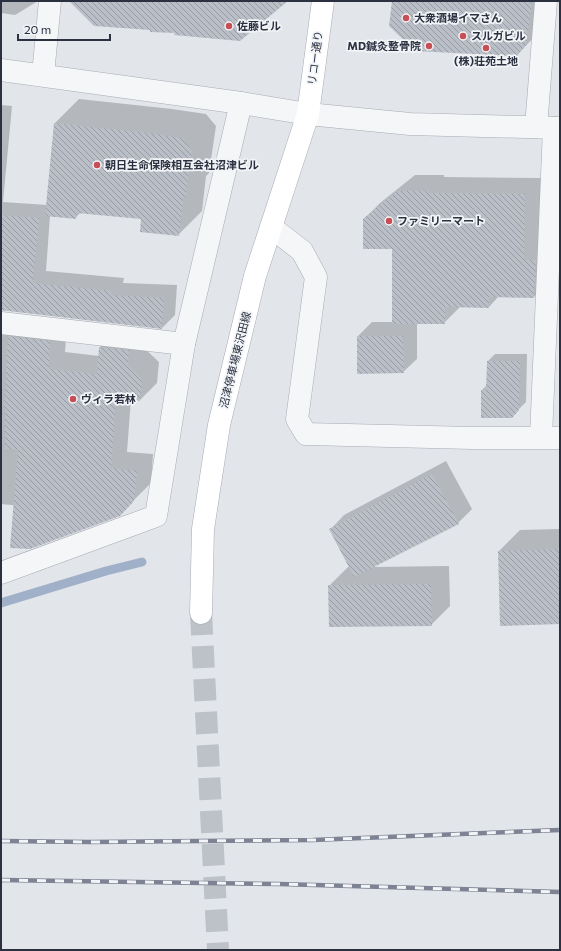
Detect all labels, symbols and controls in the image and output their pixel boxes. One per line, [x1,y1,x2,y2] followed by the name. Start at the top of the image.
[414,11,502,24] place label: 大衆酒場イマさん
[401,13,411,23] marker: 大衆酒場イマさん
[18,16,110,42] scale bar
[237,19,281,32] place label: 佐藤ビル
[224,21,234,31] marker: 佐藤ビル
[24,22,51,36] text: 20 m
[471,29,526,42] place label: スルガビル
[305,30,324,86] street label: リコー通り
[458,31,468,41] marker: スルガビル
[347,39,421,52] place label: MD鍼灸整骨院
[424,41,434,51] marker: MD鍼灸整骨院
[481,43,491,53] marker: (株)荘苑土地
[454,54,518,67] place label: (株)荘苑土地
[105,158,259,171] place label: 朝日生命保険相互会社沼津ビル
[92,160,102,170] marker: 朝日生命保険相互会社沼津ビル
[397,214,485,227] place label: ファミリーマート
[384,216,394,226] marker: ファミリーマート
[216,310,253,409] street label: 沼津停車場東沢田線
[81,392,136,405] place label: ヴィラ若林
[68,394,78,404] marker: ヴィラ若林

